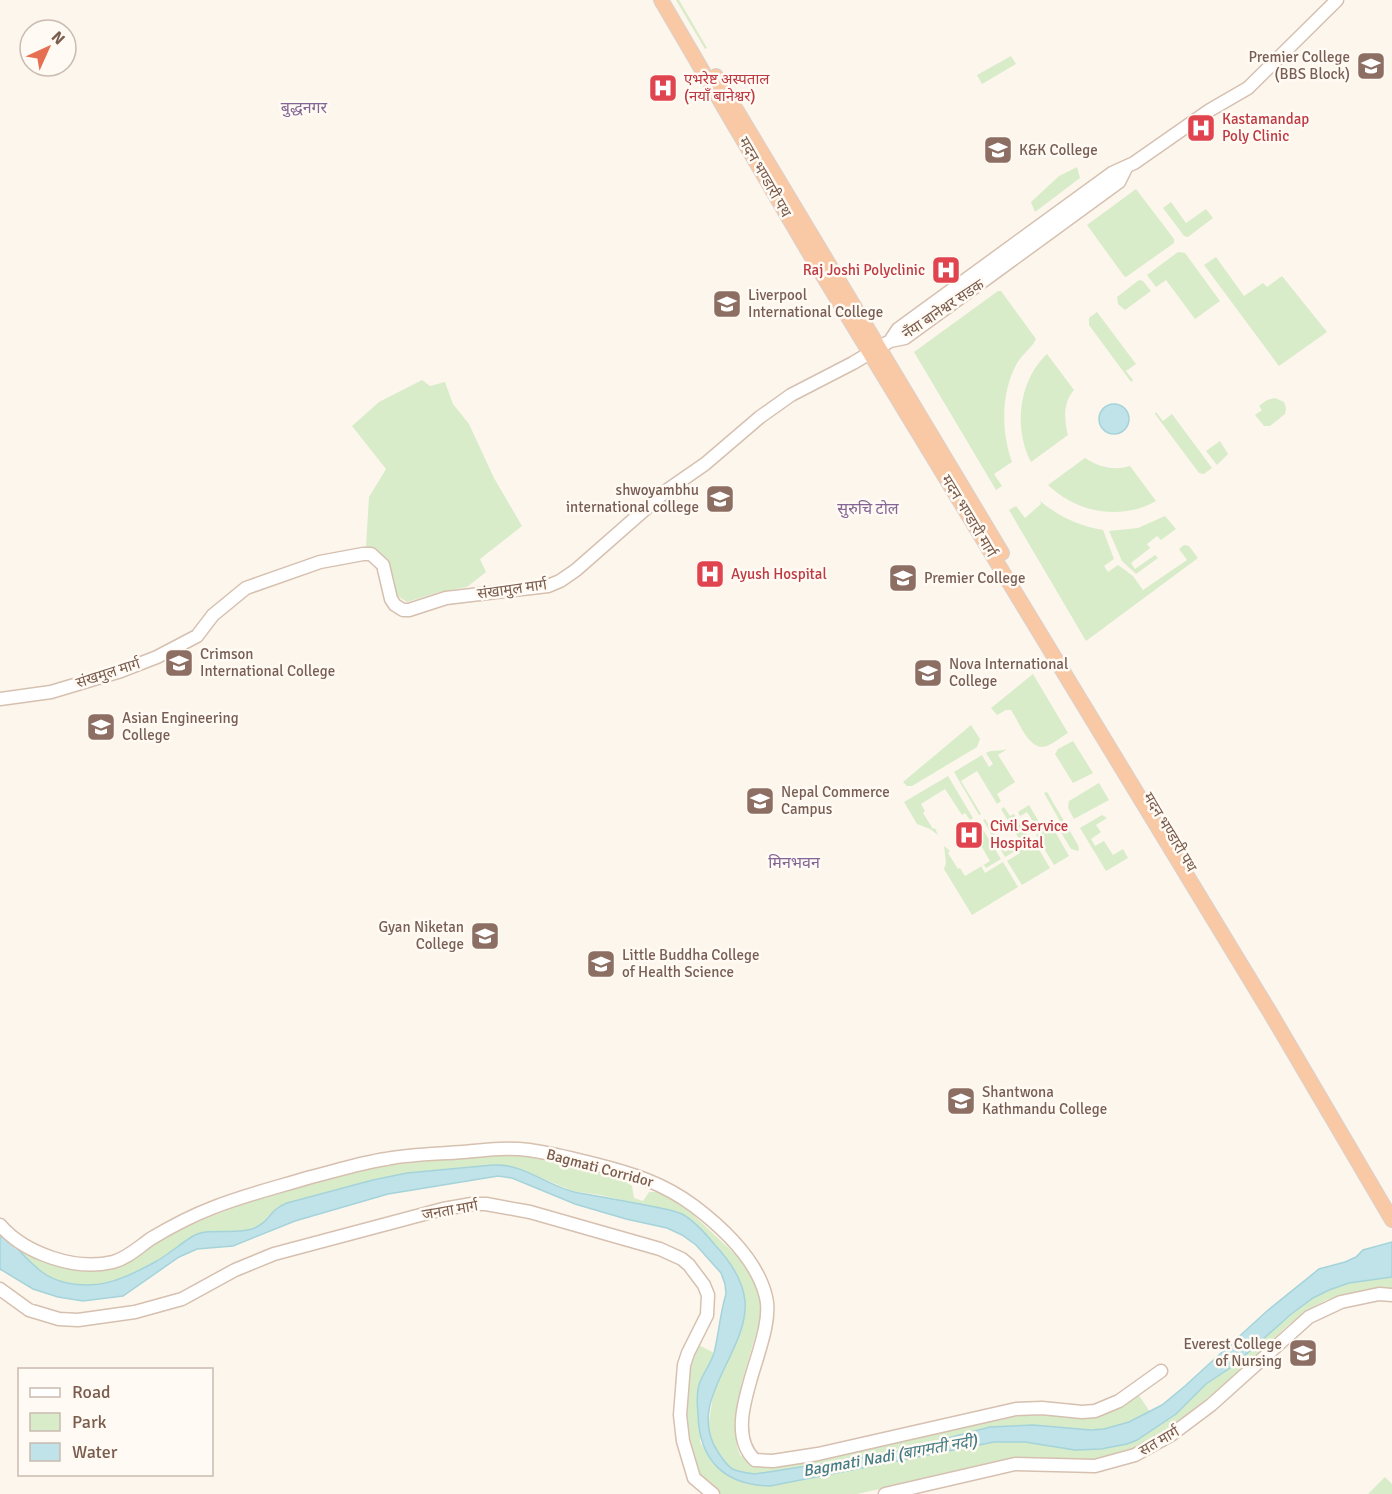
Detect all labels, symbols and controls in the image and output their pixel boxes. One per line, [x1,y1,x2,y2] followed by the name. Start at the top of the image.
[18,18,78,78] north arrow
[47,27,69,49] text: N
[1248,48,1350,83] place label: Premier College (BBS Block)
[1355,50,1387,82] school or university icon: Premier College (BBS Block)
[684,70,770,105] place label: एभरेष्ट अस्पताल (नयाँ बानेश्वर)
[647,72,679,104] hospital icon: एभरेष्ट अस्पताल (नयाँ बानेश्वर)
[281,98,328,118] district label: बुद्धनगर
[1222,110,1309,145] place label: Kastamandap Poly Clinic
[1185,112,1217,144] hospital icon: Kastamandap Poly Clinic
[735,134,795,221] street label: मदन भण्डारी पथ
[982,134,1014,166] school or university icon: K&K College
[1019,141,1098,159] place label: K&K College
[930,254,962,286] hospital icon: Raj Joshi Polyclinic
[803,261,925,279] place label: Raj Joshi Polyclinic
[899,275,988,343] street label: नँया बानेश्वर सडक
[748,286,883,321] place label: Liverpool International College
[711,288,743,320] school or university icon: Liverpool International College
[937,472,1001,561] street label: मदन भण्डारी मार्ग
[566,481,699,516] place label: shwoyambhu international college
[704,483,736,515] school or university icon: shwoyambhu international college
[837,499,900,519] district label: सुरुचि टोल
[694,558,726,590] hospital icon: Ayush Hospital
[887,562,919,594] school or university icon: Premier College
[731,565,827,583] place label: Ayush Hospital
[924,569,1026,587] place label: Premier College
[476,575,549,604] street label: संखामुल मार्ग
[200,645,335,680] place label: Crimson International College
[163,647,195,679] school or university icon: Crimson International College
[74,654,143,693] street label: संखमुल मार्ग
[949,655,1068,690] place label: Nova International College
[912,657,944,689] school or university icon: Nova International College
[122,709,239,744] place label: Asian Engineering College
[85,711,117,743] school or university icon: Asian Engineering College
[781,783,890,818] place label: Nepal Commerce Campus
[744,785,776,817] school or university icon: Nepal Commerce Campus
[1139,789,1201,875] street label: मदन भण्डारी पथ
[990,817,1068,852] place label: Civil Service Hospital
[953,819,985,851] hospital icon: Civil Service Hospital
[768,853,821,873] district label: मिनभवन
[378,918,464,953] place label: Gyan Niketan College
[469,920,501,952] school or university icon: Gyan Niketan College
[622,946,760,981] place label: Little Buddha College of Health Science
[585,948,617,980] school or university icon: Little Buddha College of Health Science
[982,1083,1107,1118] place label: Shantwona Kathmandu College
[945,1085,977,1117] school or university icon: Shantwona Kathmandu College
[545,1145,656,1191] street label: Bagmati Corridor
[421,1196,480,1224] street label: जनता मार्ग
[1184,1335,1282,1370] place label: Everest College of Nursing
[1287,1337,1319,1369] school or university icon: Everest College of Nursing
[18,1368,213,1476] legend
[72,1381,111,1403] text: Road
[72,1411,107,1433] text: Park
[1136,1422,1183,1460] street label: सत मार्ग
[801,1431,979,1481] water label: Bagmati Nadi (बागमती नदी)
[72,1441,118,1463] text: Water

